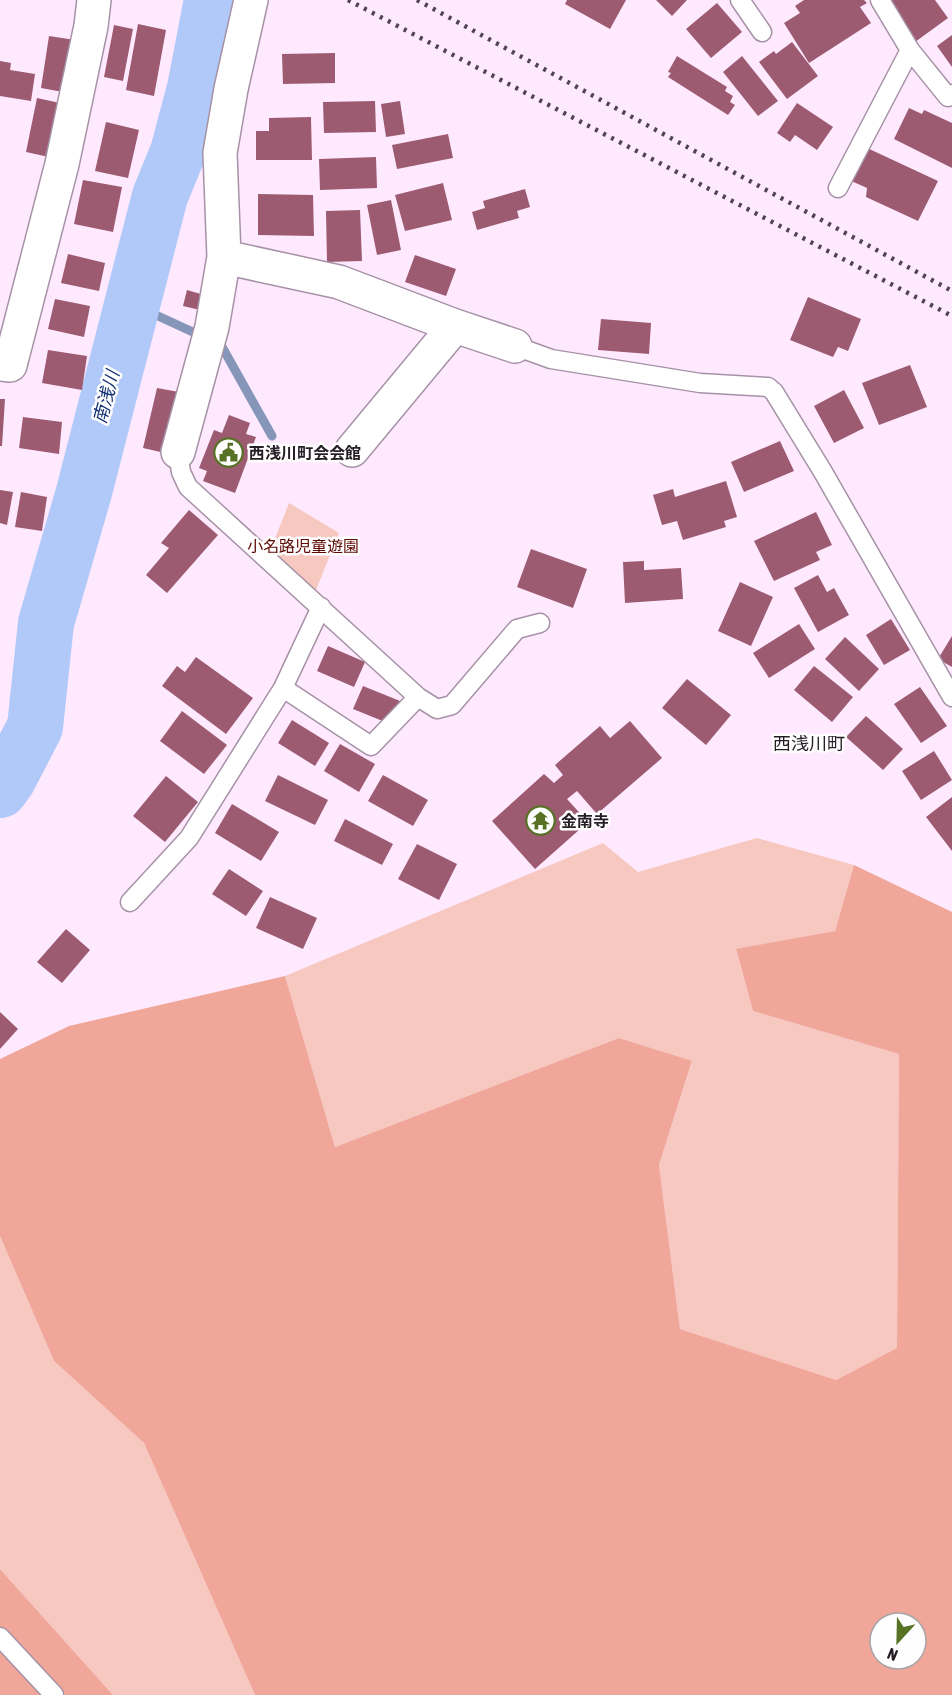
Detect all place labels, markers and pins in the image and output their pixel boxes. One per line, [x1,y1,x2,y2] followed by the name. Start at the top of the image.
[212,437,244,469] public building icon: 西浅川町会会館
[249,444,361,462] place label: 西浅川町会会館
[524,805,556,837] temple icon: 金南寺
[561,812,609,830] place label: 金南寺

